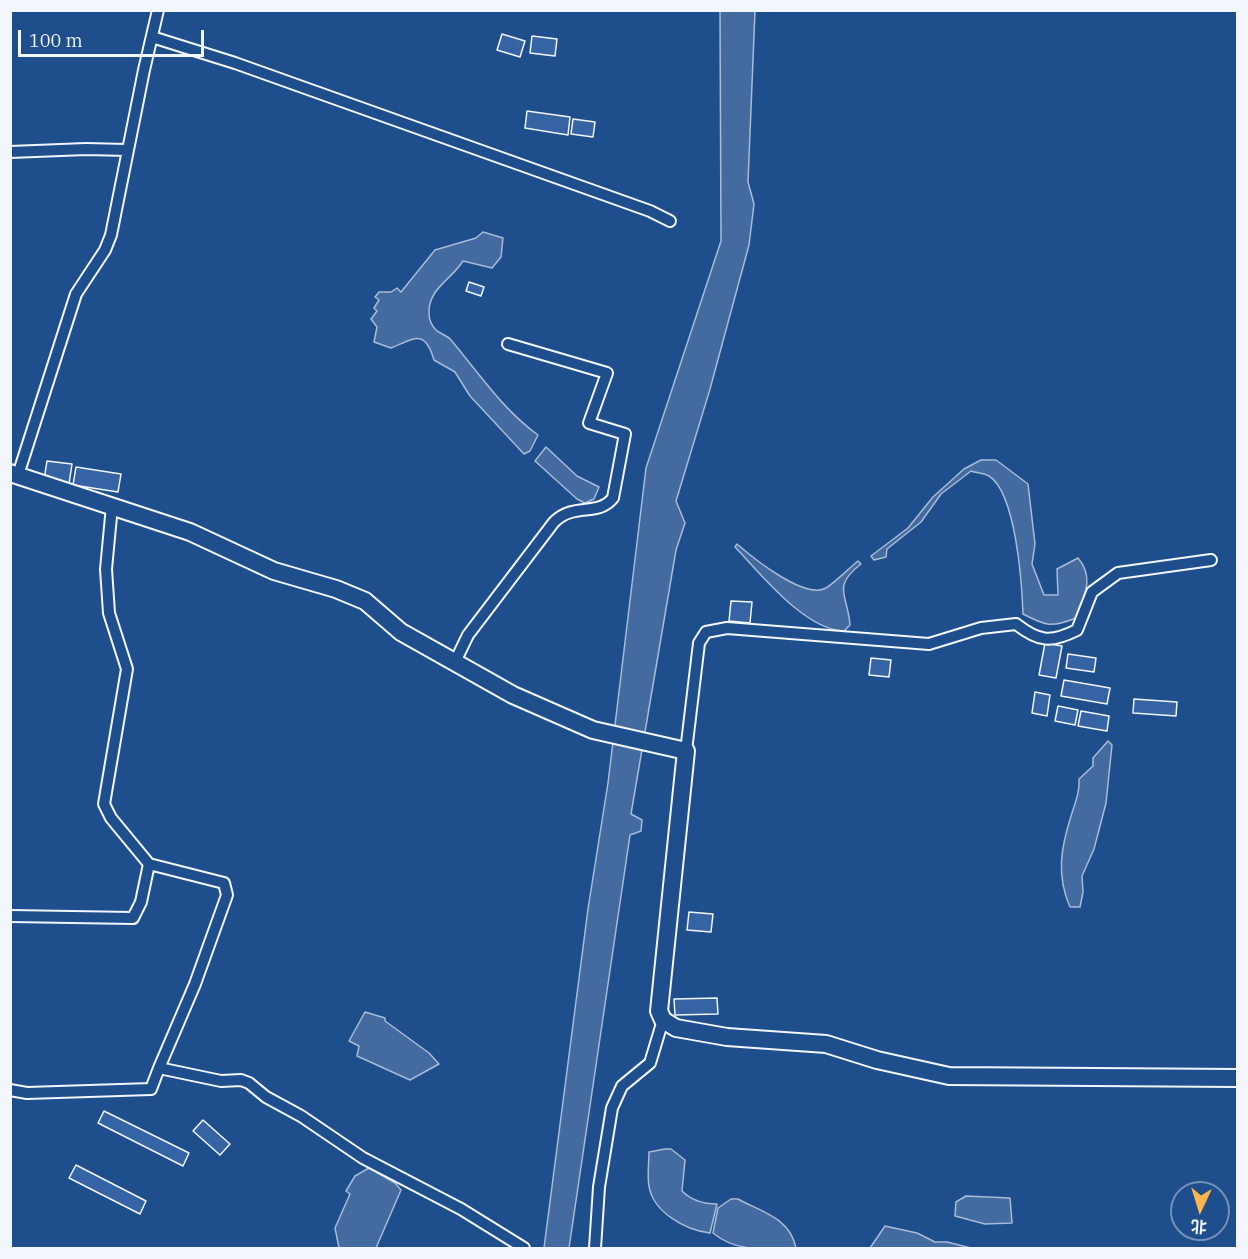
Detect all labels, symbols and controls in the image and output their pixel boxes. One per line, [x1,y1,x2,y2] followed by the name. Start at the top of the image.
[21,18,207,56] scale bar
[29,29,83,52] text: 100 m
[1170,1181,1230,1241] north arrow
[1190,1216,1208,1237] text: 北

